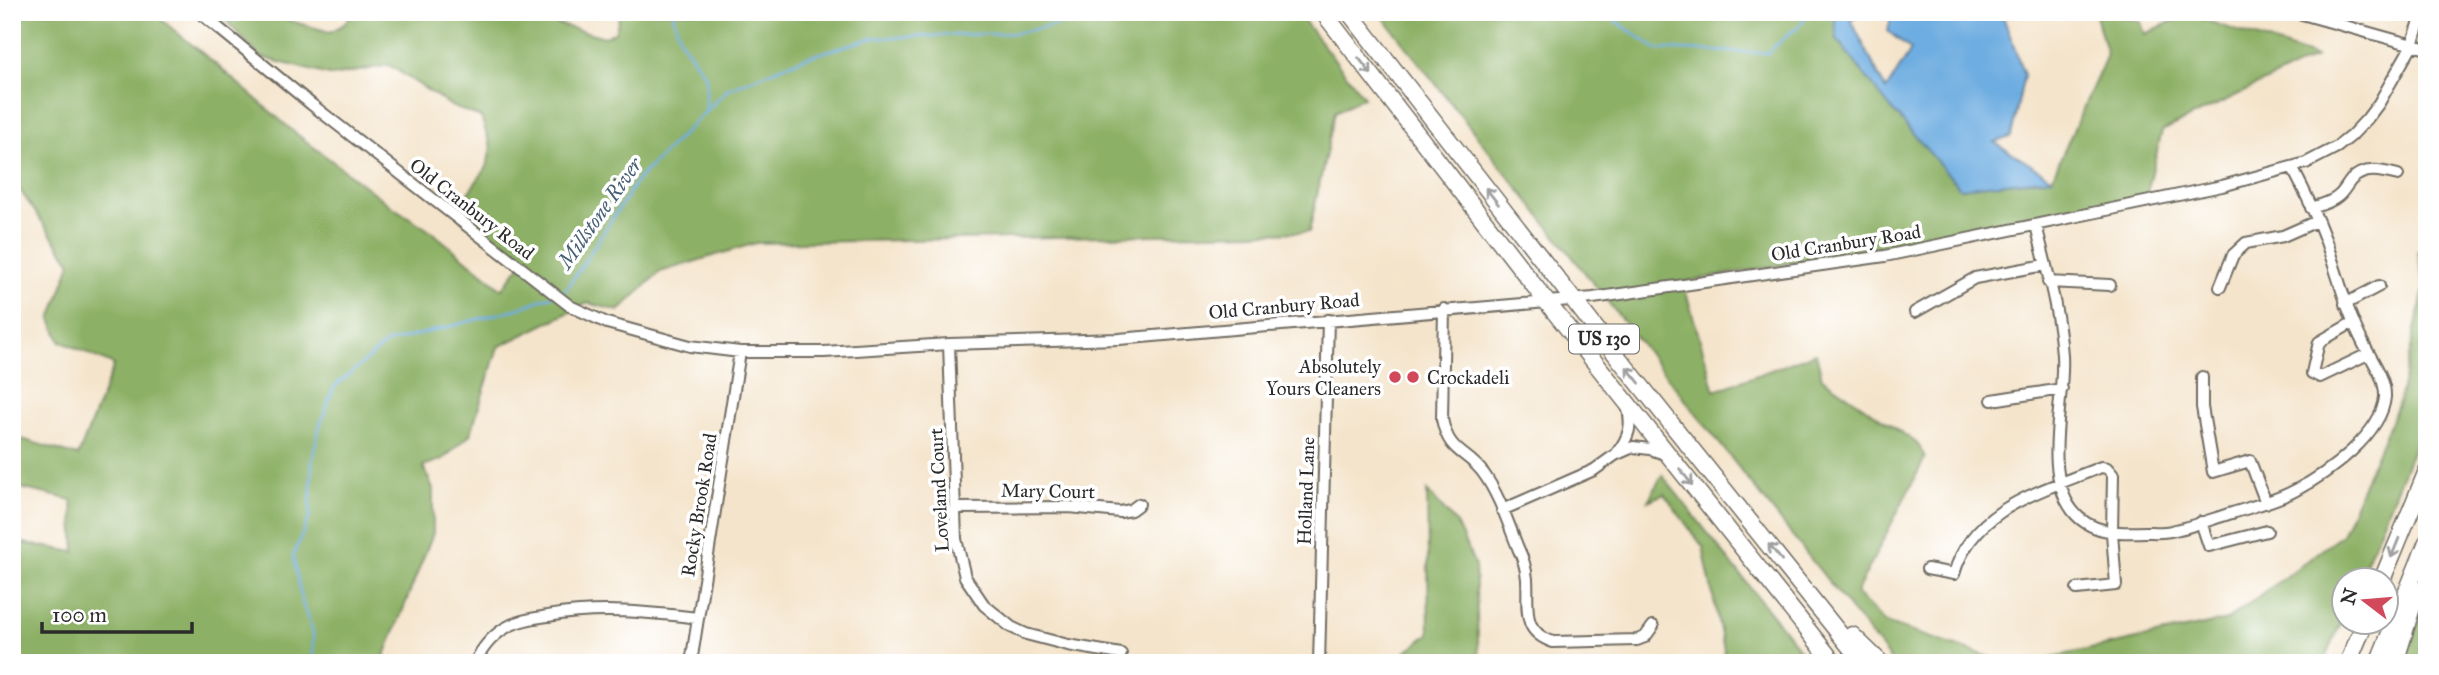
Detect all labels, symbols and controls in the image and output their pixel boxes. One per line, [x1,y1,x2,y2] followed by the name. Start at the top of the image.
[1358,57,1373,75] one-way arrow
[551,151,649,275] water label: Millstone River
[405,153,539,265] street label: Old Cranbury Road
[1485,187,1500,205] one-way arrow
[1769,220,1923,266] street label: Old Cranbury Road
[1208,288,1361,324] street label: Old Cranbury Road
[1569,324,1639,354] road number: US 130
[1266,355,1382,400] place label: Absolutely Yours Cleaners
[1427,366,1509,389] place label: Crockadeli
[1625,366,1640,384] one-way arrow
[1387,369,1403,385] marker: Absolutely Yours Cleaners
[1405,369,1421,385] marker: Crockadeli
[924,427,954,553] street label: Loveland Court
[676,431,722,578] street label: Rocky Brook Road
[1293,436,1319,546] street label: Holland Lane
[1678,468,1694,486] one-way arrow
[1001,479,1096,503] street label: Mary Court
[2388,537,2401,558] one-way arrow
[1767,544,1783,562] one-way arrow
[2330,566,2400,636] north arrow
[2336,586,2362,607] text: N
[42,591,192,635] scale bar
[52,602,107,628] text: 100 m

